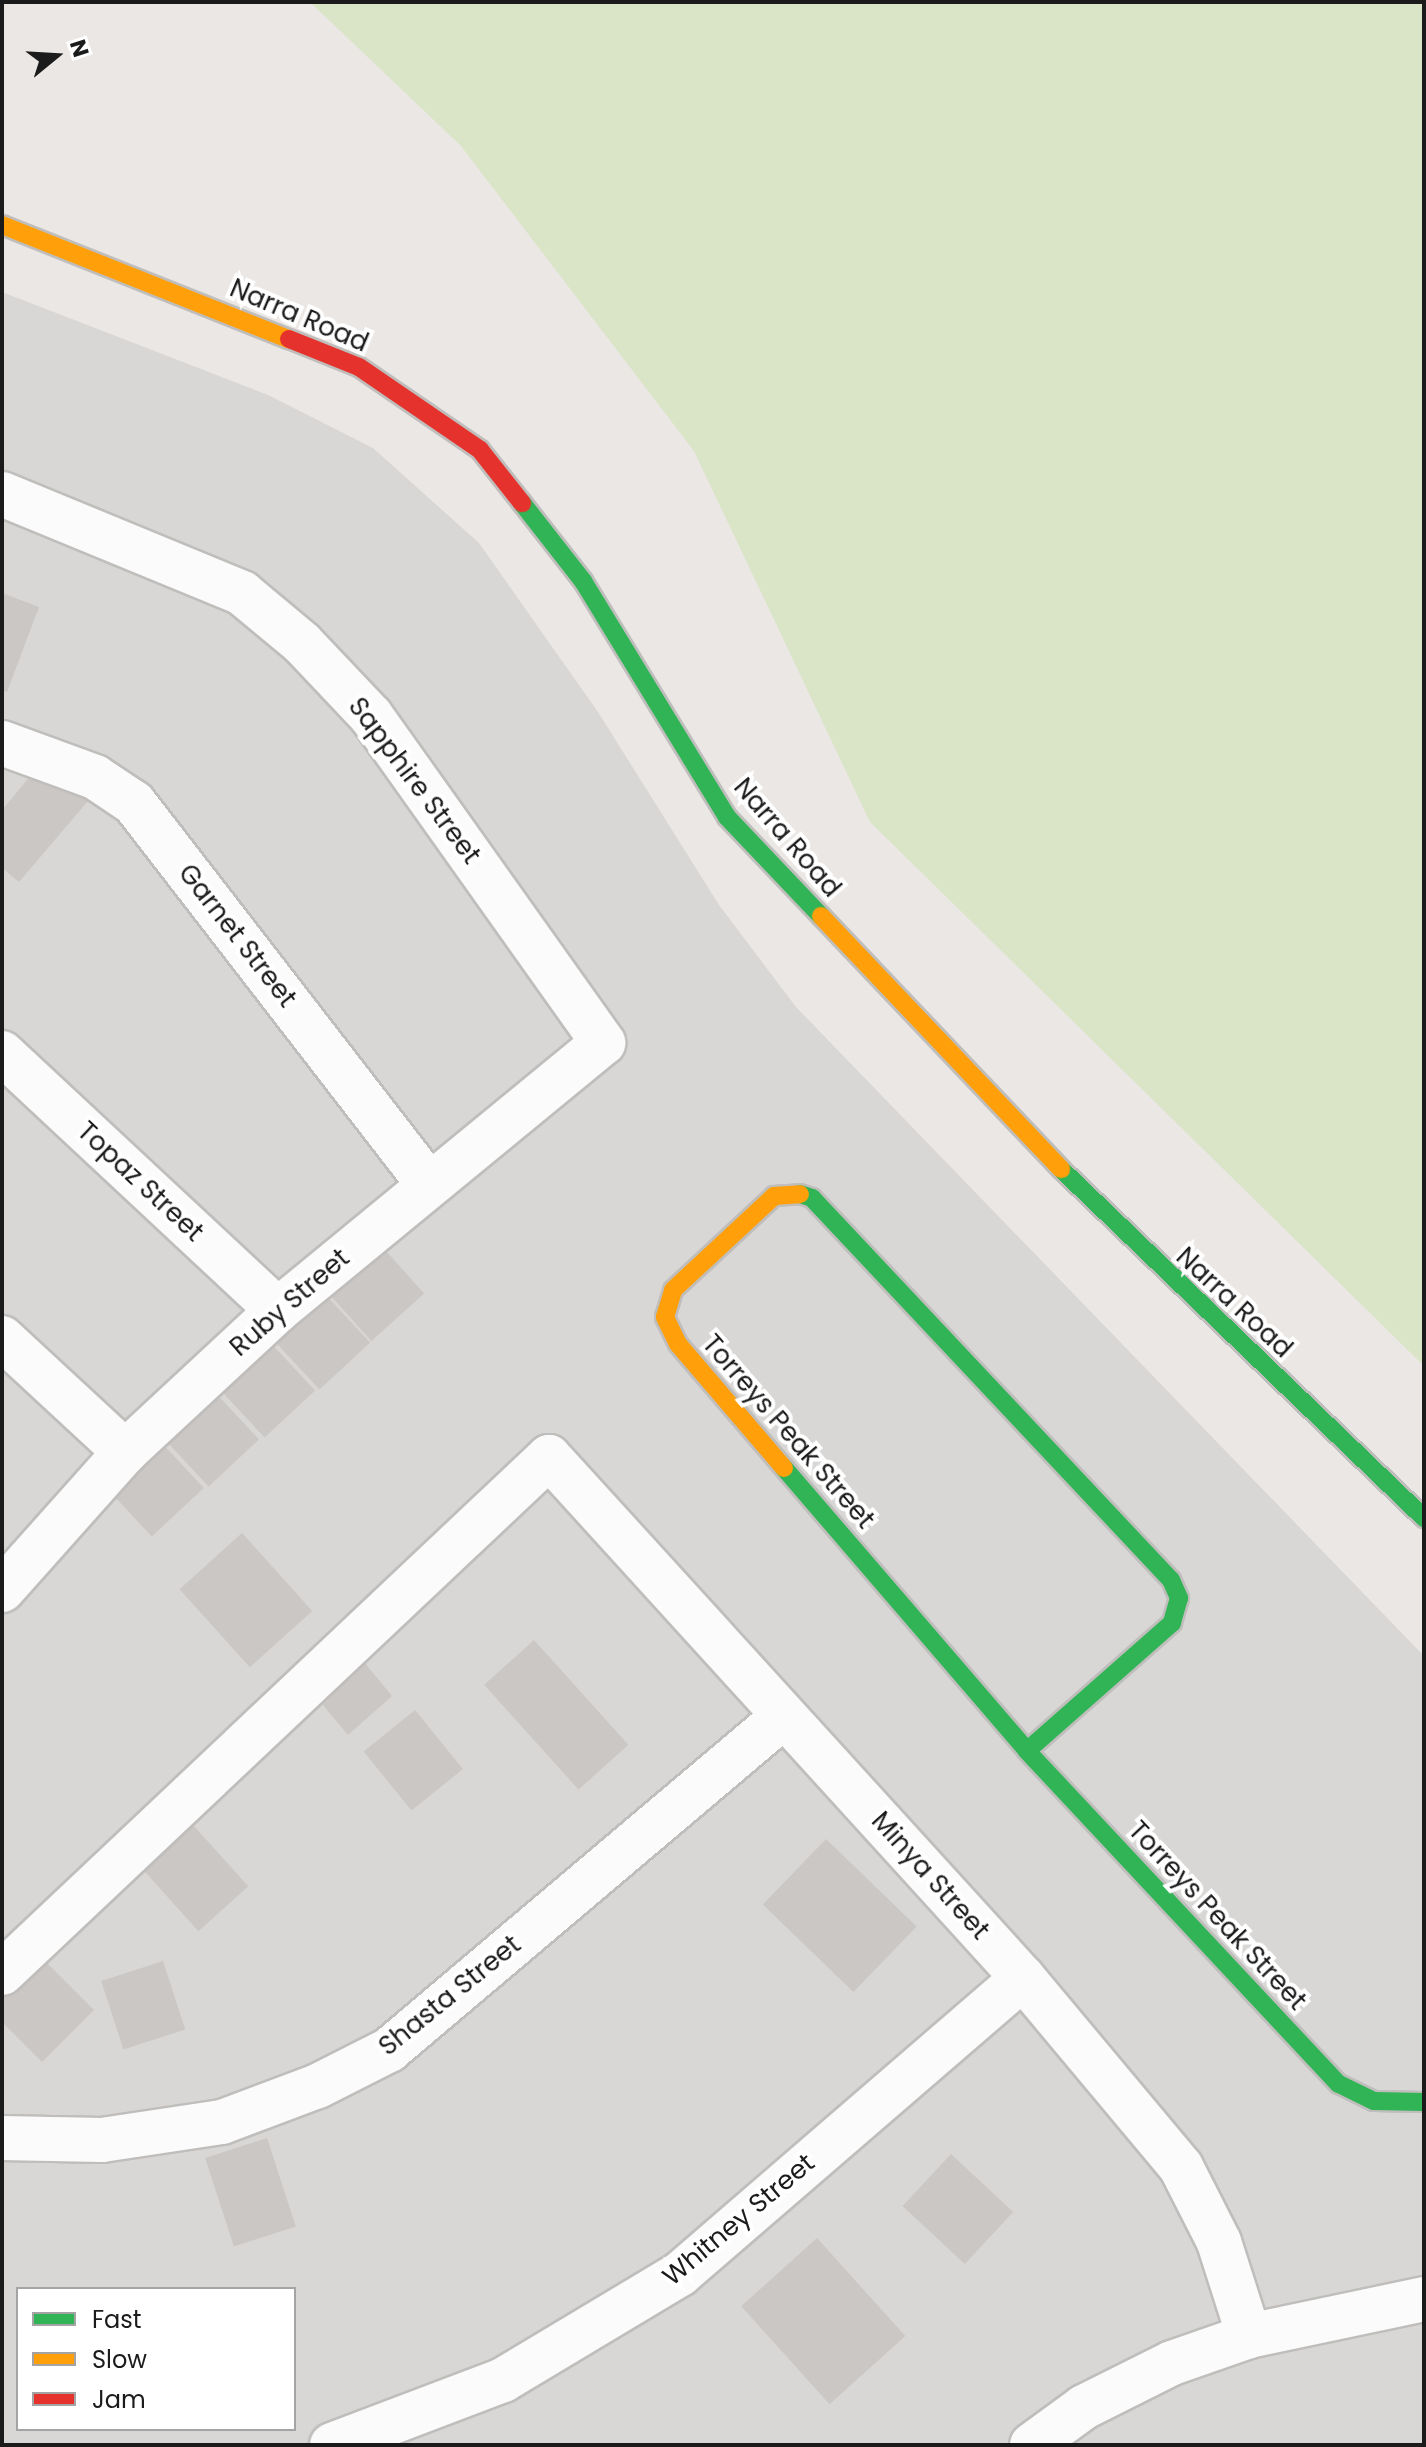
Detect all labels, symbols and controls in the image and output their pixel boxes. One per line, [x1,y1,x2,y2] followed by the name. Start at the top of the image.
[16,16,96,96] north arrow
[62,36,97,61] text: N
[225,273,373,359] street label: Narra Road
[341,692,487,870] street label: Sapphire Street
[727,772,847,904] street label: Narra Road
[172,858,302,1014] street label: Garnet Street
[71,1116,209,1248] street label: Topaz Street
[1169,1241,1299,1365] street label: Narra Road
[224,1243,356,1363] street label: Ruby Street
[695,1329,881,1535] street label: Torreys Peak Street
[865,1806,995,1946] street label: Minya Street
[1122,1815,1312,2017] street label: Torreys Peak Street
[373,1929,527,2063] street label: Shasta Street
[657,2148,821,2292] street label: Whitney Street
[16,2287,296,2431] legend
[92,2303,142,2336] text: Fast
[92,2343,147,2376] text: Slow
[92,2383,146,2416] text: Jam

